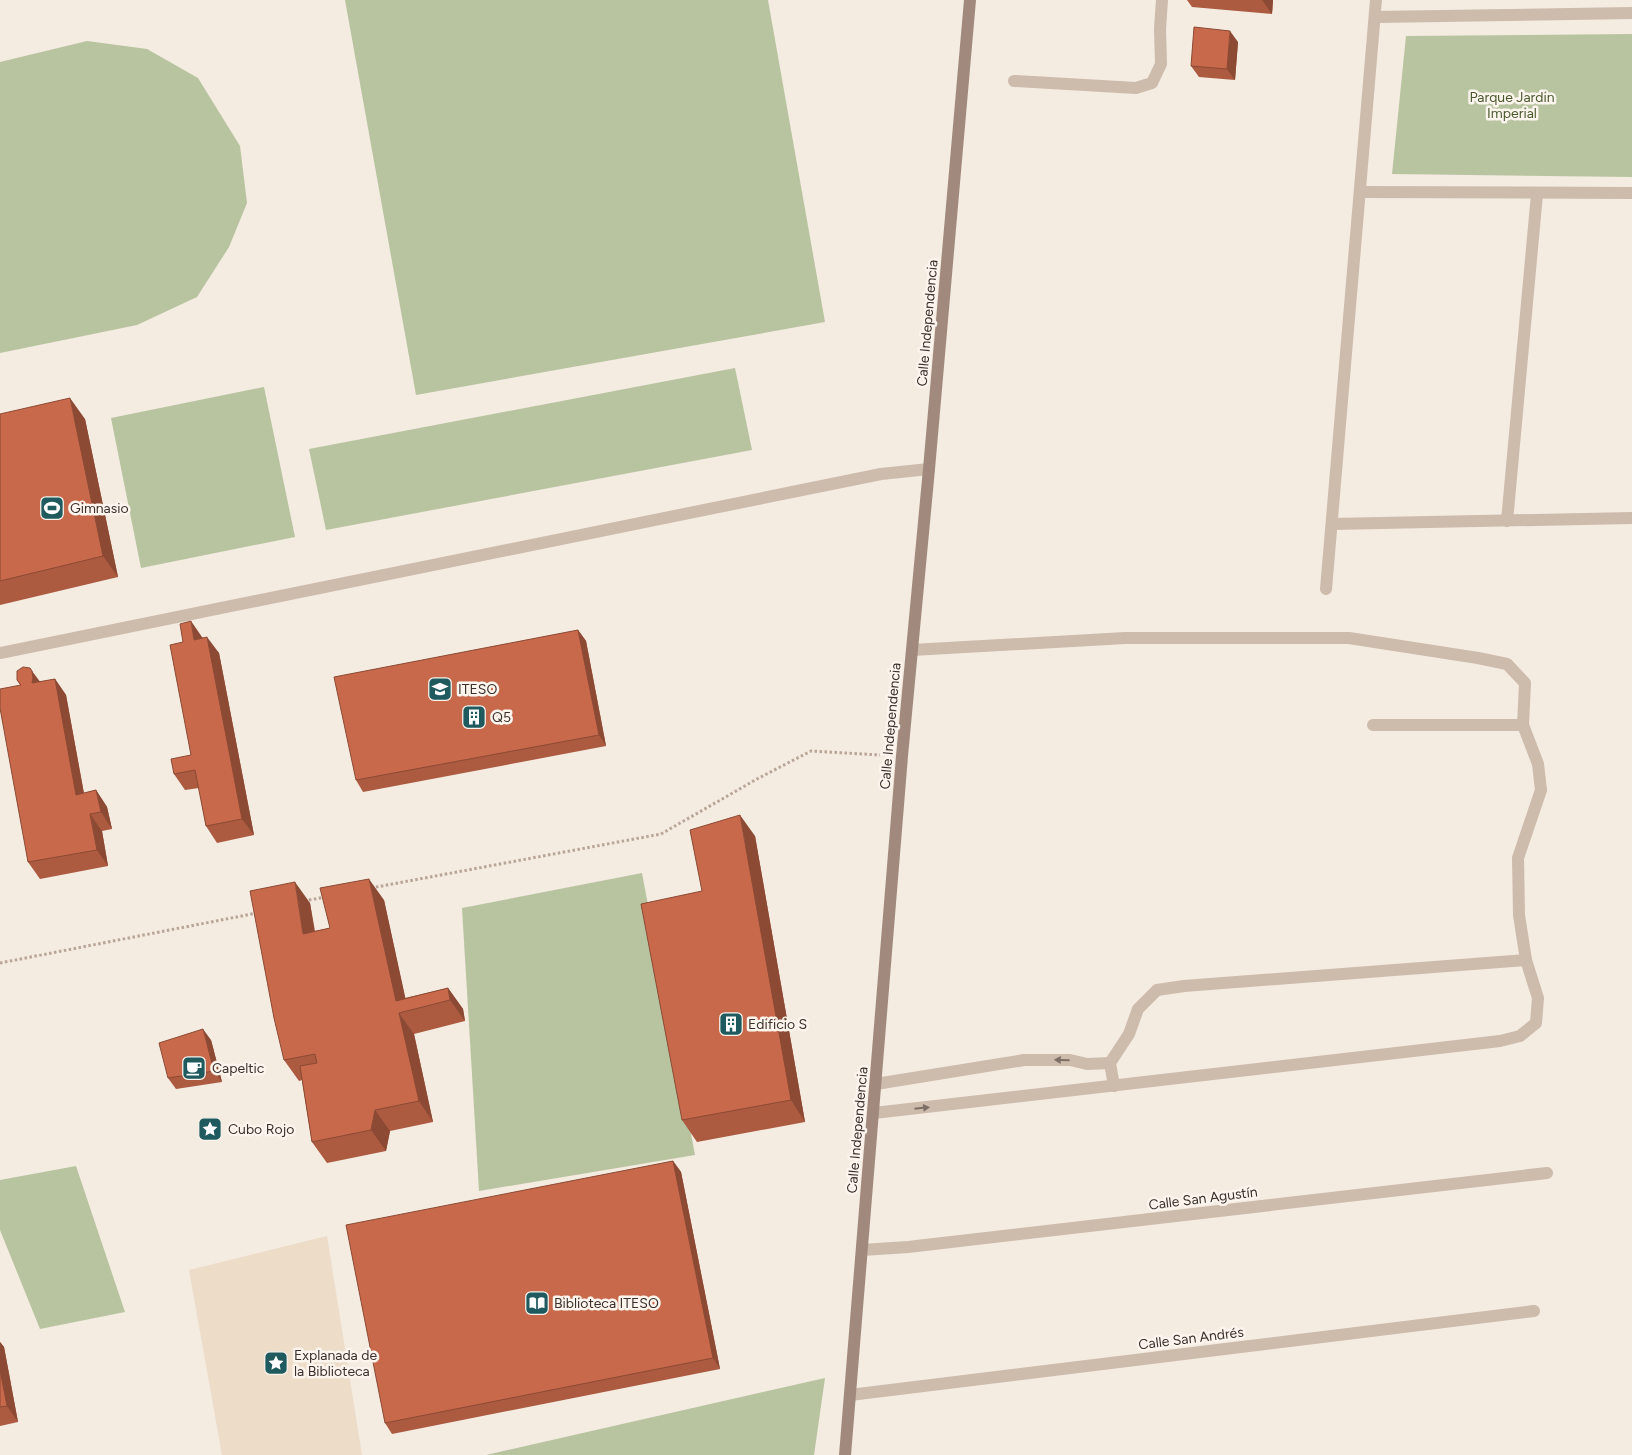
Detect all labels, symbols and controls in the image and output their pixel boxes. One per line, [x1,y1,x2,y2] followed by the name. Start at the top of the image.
[1469,89,1555,122] park label: Parque Jardin Imperial
[913,259,942,387] street label: Calle Independencia
[39,495,65,521] sports icon: Gimnasio
[70,500,129,517] place label: Gimnasio
[876,662,905,790] street label: Calle Independencia
[427,676,453,702] school or university icon: ITESO
[458,681,497,698] place label: ITESO
[461,704,487,730] building icon: Q5
[492,709,511,726] place label: Q5
[718,1011,744,1037] building icon: Edificio S
[748,1016,807,1033] place label: Edificio S
[181,1055,207,1081] cafe icon: Capeltic
[1054,1055,1070,1063] one-way arrow
[212,1060,265,1077] place label: Capeltic
[843,1066,872,1194] street label: Calle Independencia
[915,1104,931,1112] one-way arrow
[197,1116,223,1142] place icon: Cubo Rojo
[228,1121,294,1138] place label: Cubo Rojo
[1148,1183,1259,1214] street label: Calle San Agustín
[524,1290,550,1316] library icon: Biblioteca ITESO
[554,1295,659,1312] place label: Biblioteca ITESO
[1137,1324,1245,1353] street label: Calle San Andrés
[294,1347,377,1380] place label: Explanada de la Biblioteca
[263,1350,289,1376] place icon: Explanada de la Biblioteca

